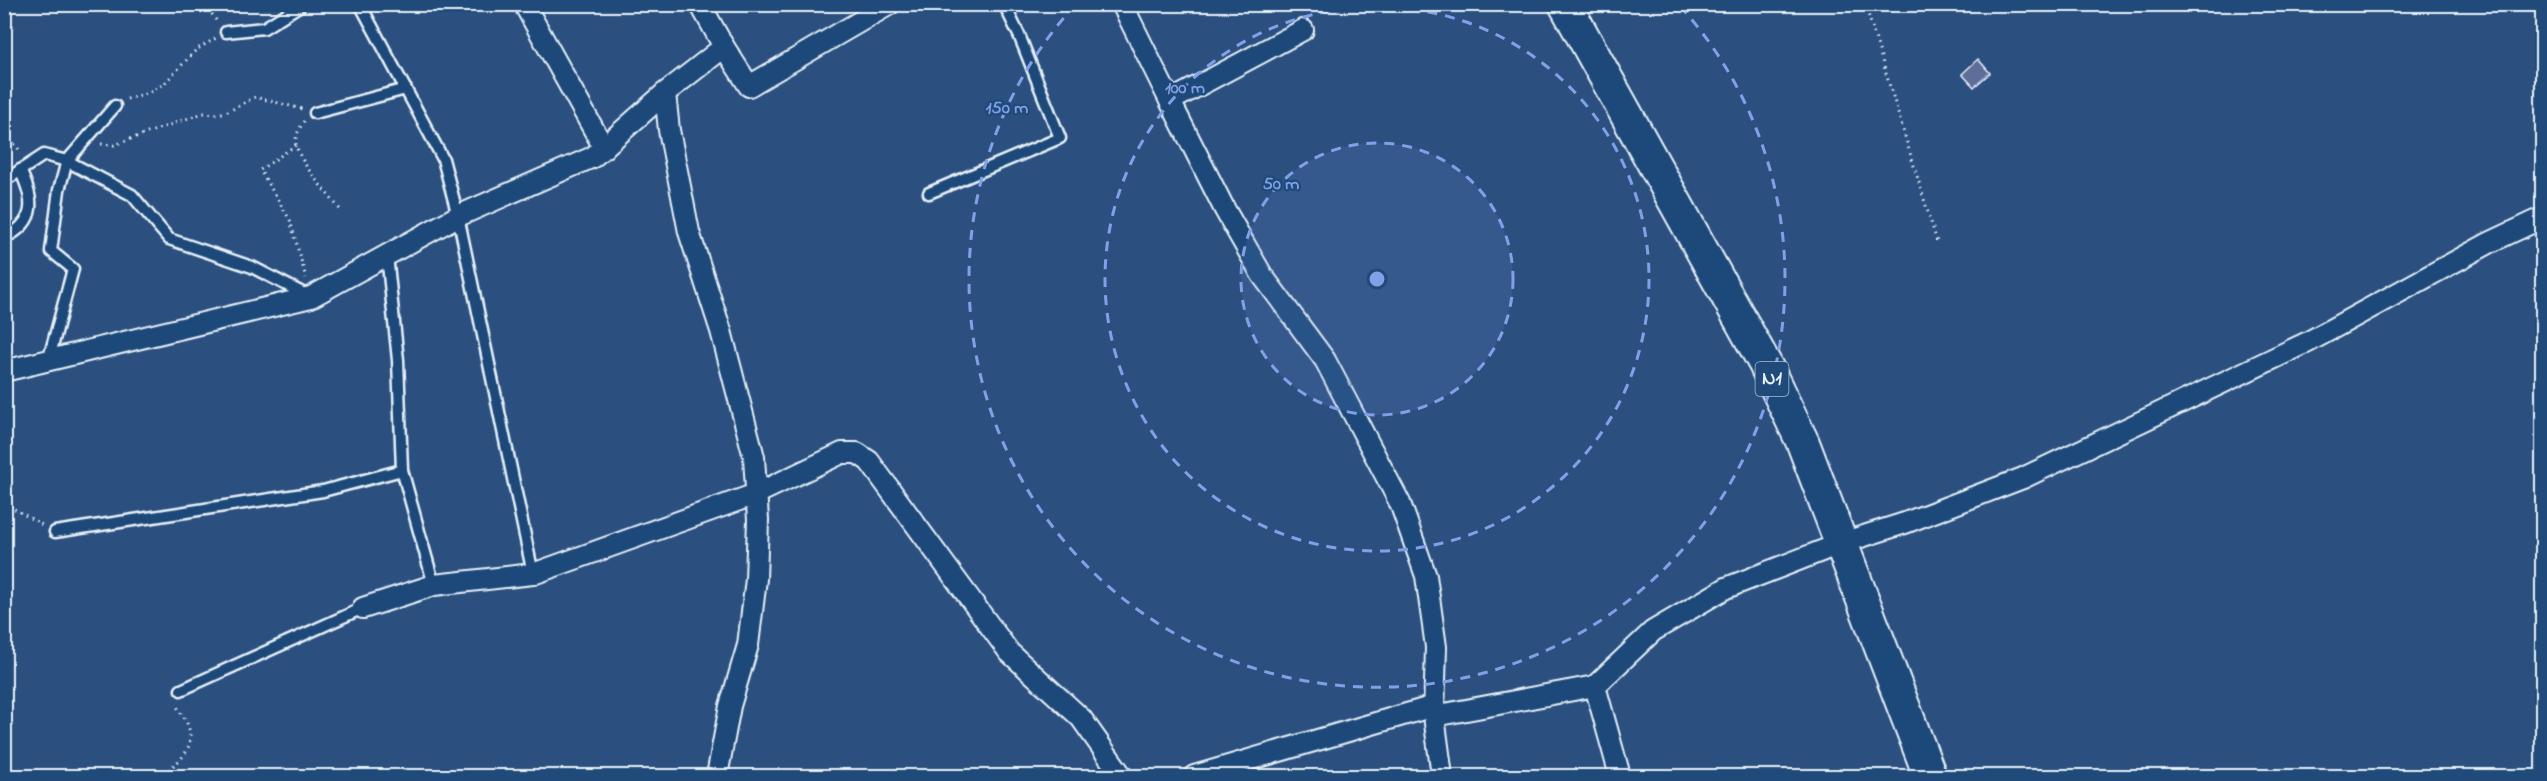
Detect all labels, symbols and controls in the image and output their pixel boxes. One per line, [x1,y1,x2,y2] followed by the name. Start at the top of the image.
[1165,76,1205,102] text: 100 m
[986,96,1028,122] text: 150 m
[1263,172,1299,198] text: 50 m
[1367,269,1387,289] centre of rings
[1756,362,1788,396] road number: N1

